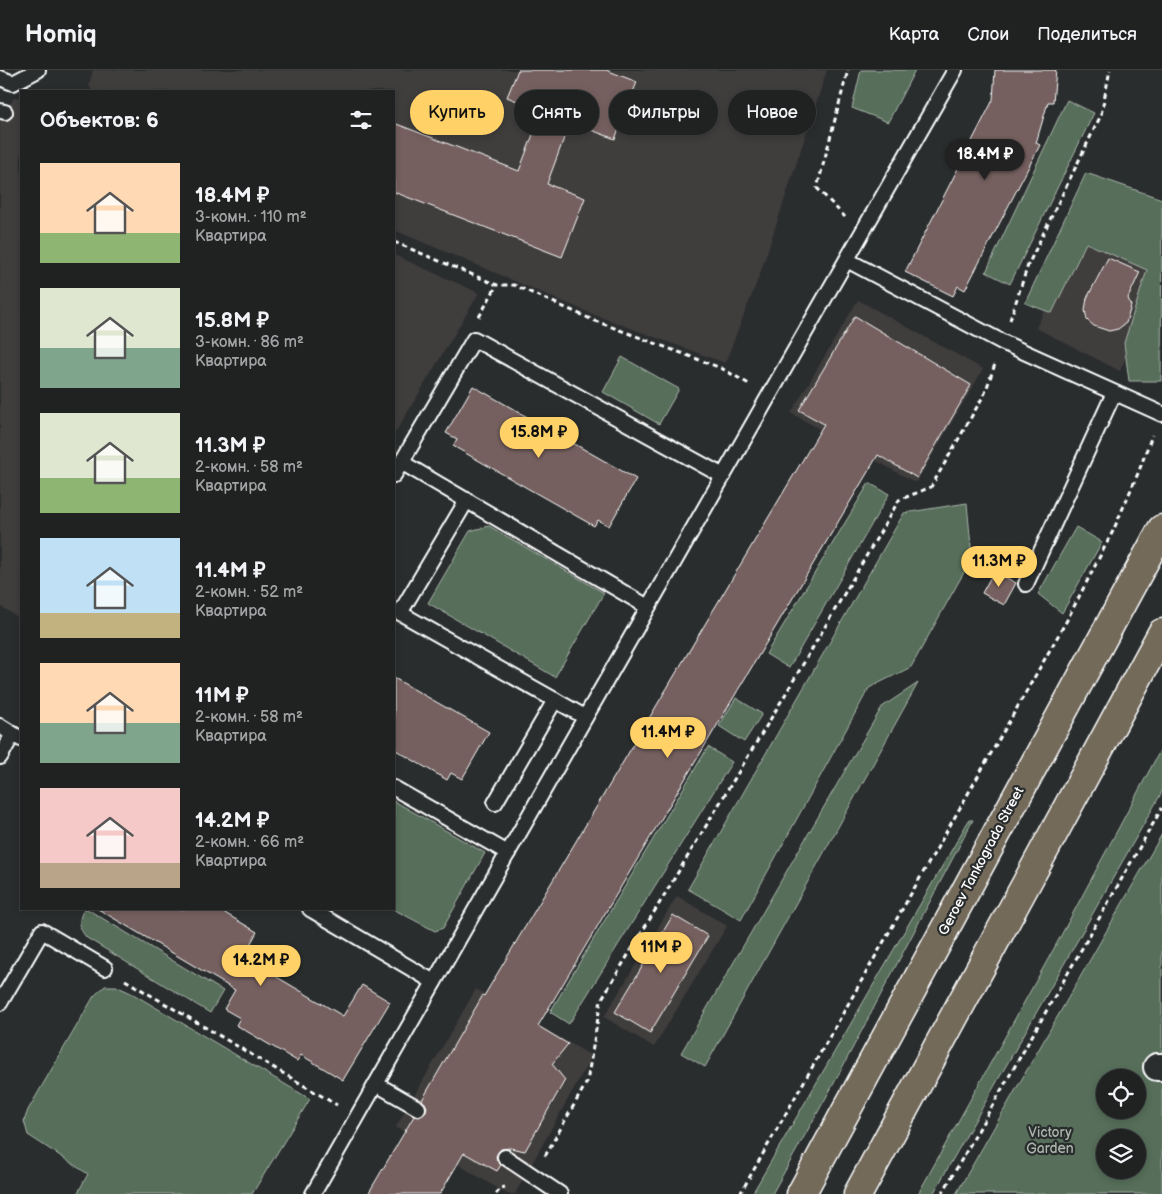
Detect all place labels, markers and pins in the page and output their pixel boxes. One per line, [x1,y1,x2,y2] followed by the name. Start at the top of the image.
[939,138,1031,181] pin: 18.4M ₽
[493,416,585,459] pin: 15.8M ₽
[953,546,1045,588] pin: 11.3M ₽
[622,716,714,759] pin: 11.4M ₽
[626,932,696,974] pin: 11M ₽
[215,944,307,987] pin: 14.2M ₽

